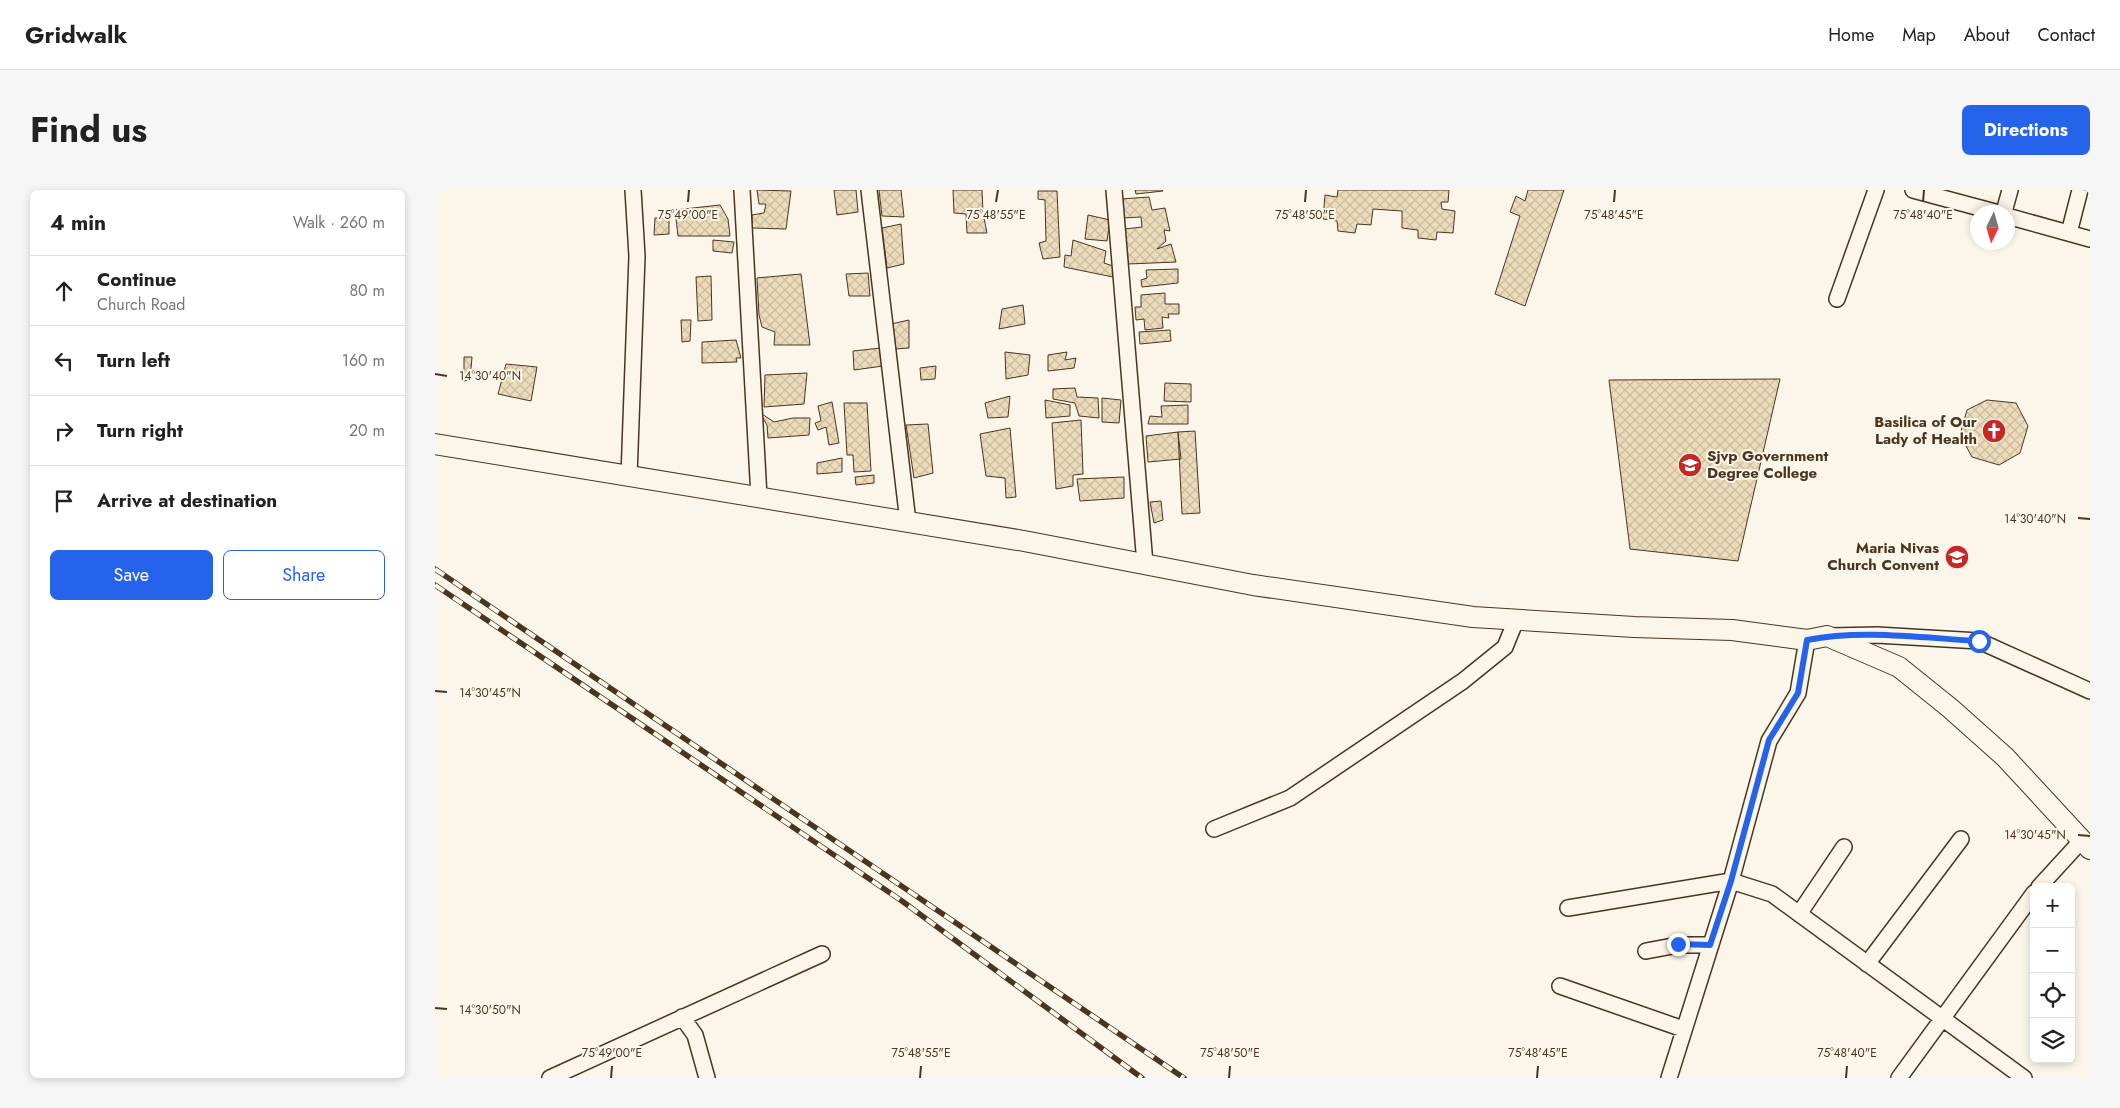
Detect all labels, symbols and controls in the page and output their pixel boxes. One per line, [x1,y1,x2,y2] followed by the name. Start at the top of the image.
[25,17,127,52] text: Gridwalk
[1828,22,1874,48] text: Home
[1902,22,1936,48] text: Map
[1964,22,2009,48] text: About
[2037,22,2095,48] text: Contact
[30,105,147,155] text: Find us
[1962,105,2090,155] button: Directions
[1970,205,2015,250] north arrow
[658,206,718,224] text: 75°49'00"E
[966,206,1026,224] text: 75°48'55"E
[1275,206,1335,224] text: 75°48'50"E
[1584,206,1644,224] text: 75°48'45"E
[1893,206,1953,224] text: 75°48'40"E
[50,208,106,238] text: 4 min
[293,211,385,234] text: Walk · 260 m
[97,266,176,293] text: Continue
[50,277,78,305] icon: ahead
[349,279,385,302] text: 80 m
[97,293,185,316] text: Church Road
[50,347,78,375] icon: left
[97,347,170,374] text: Turn left
[342,349,385,372] text: 160 m
[459,367,521,385] text: 14°30'40"N
[1874,411,1978,450] place label: Basilica of Our Lady of Health
[50,417,78,445] icon: right
[97,417,183,444] text: Turn right
[1981,418,2007,444] church icon: Basilica of Our Lady of Health
[349,419,385,442] text: 20 m
[1707,445,1829,484] place label: Sjvp Government Degree College
[1677,452,1703,478] school or university icon: Sjvp Government Degree College
[50,487,78,515] icon: arrive
[97,487,277,514] text: Arrive at destination
[2004,510,2066,528] text: 14°30'40"N
[1827,537,1939,576] place label: Maria Nivas Church Convent
[1944,544,1970,570] school or university icon: Maria Nivas Church Convent
[50,550,213,600] button: Save
[223,550,385,600] button: Share
[1968,630,1991,653] route start
[459,684,521,702] text: 14°30'45"N
[2004,826,2066,844] text: 14°30'45"N
[2030,883,2075,1063] map controls
[2030,883,2075,928] button: +
[2030,928,2075,973] button: −
[1667,933,1690,956] route end
[2030,973,2075,1018] button: locate
[459,1001,521,1019] text: 14°30'50"N
[2030,1018,2075,1063] button: layers
[582,1044,642,1062] text: 75°49'00"E
[891,1044,951,1062] text: 75°48'55"E
[1200,1044,1260,1062] text: 75°48'50"E
[1508,1044,1568,1062] text: 75°48'45"E
[1817,1044,1877,1062] text: 75°48'40"E

